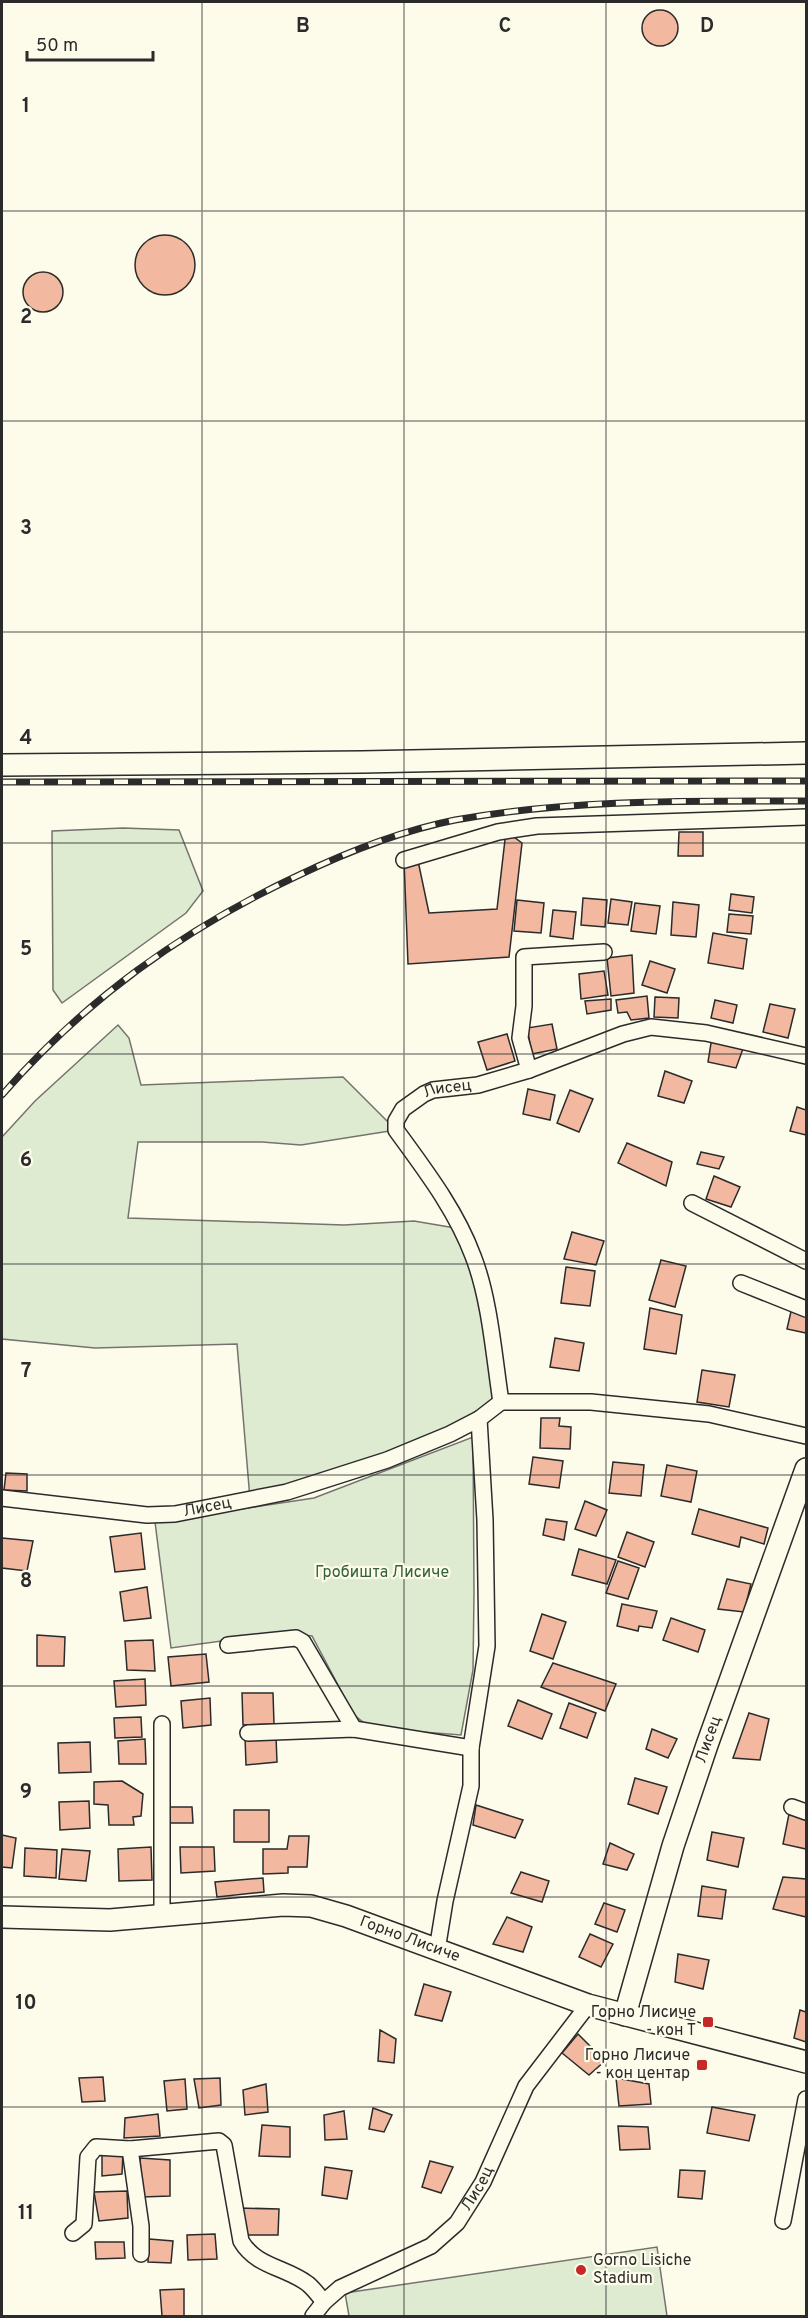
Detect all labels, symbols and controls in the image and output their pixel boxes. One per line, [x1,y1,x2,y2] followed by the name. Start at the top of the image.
[296,14,310,40] text: B
[499,14,511,40] text: C
[700,14,714,40] text: D
[27,24,153,62] scale bar
[36,35,78,58] text: 50 m
[22,94,30,120] text: 1
[20,305,32,331] text: 2
[20,516,32,542] text: 3
[20,726,32,752] text: 4
[20,937,32,963] text: 5
[420,1076,473,1103] street label: Лисец
[20,1148,32,1174] text: 6
[21,1359,31,1385] text: 7
[182,1493,233,1522] street label: Лисец
[315,1563,449,1583] park label: Гробишта Лисиче
[20,1569,32,1595] text: 8
[692,1713,727,1766] street label: Лисец
[20,1780,32,1806] text: 9
[357,1912,463,1967] street label: Горно Лисиче
[15,1991,37,2017] text: 10
[591,2003,696,2041] place label: Горно Лисиче - кон Т
[701,2015,715,2029] marker: Горно Лисиче - кон Т
[585,2046,690,2084] place label: Горно Лисиче - кон центар
[695,2058,709,2072] marker: Горно Лисиче - кон центар
[457,2163,499,2215] street label: Лисец
[18,2201,34,2227] text: 11
[593,2251,691,2289] place label: Gorno Lisiche Stadium
[574,2263,588,2277] marker: Gorno Lisiche Stadium

